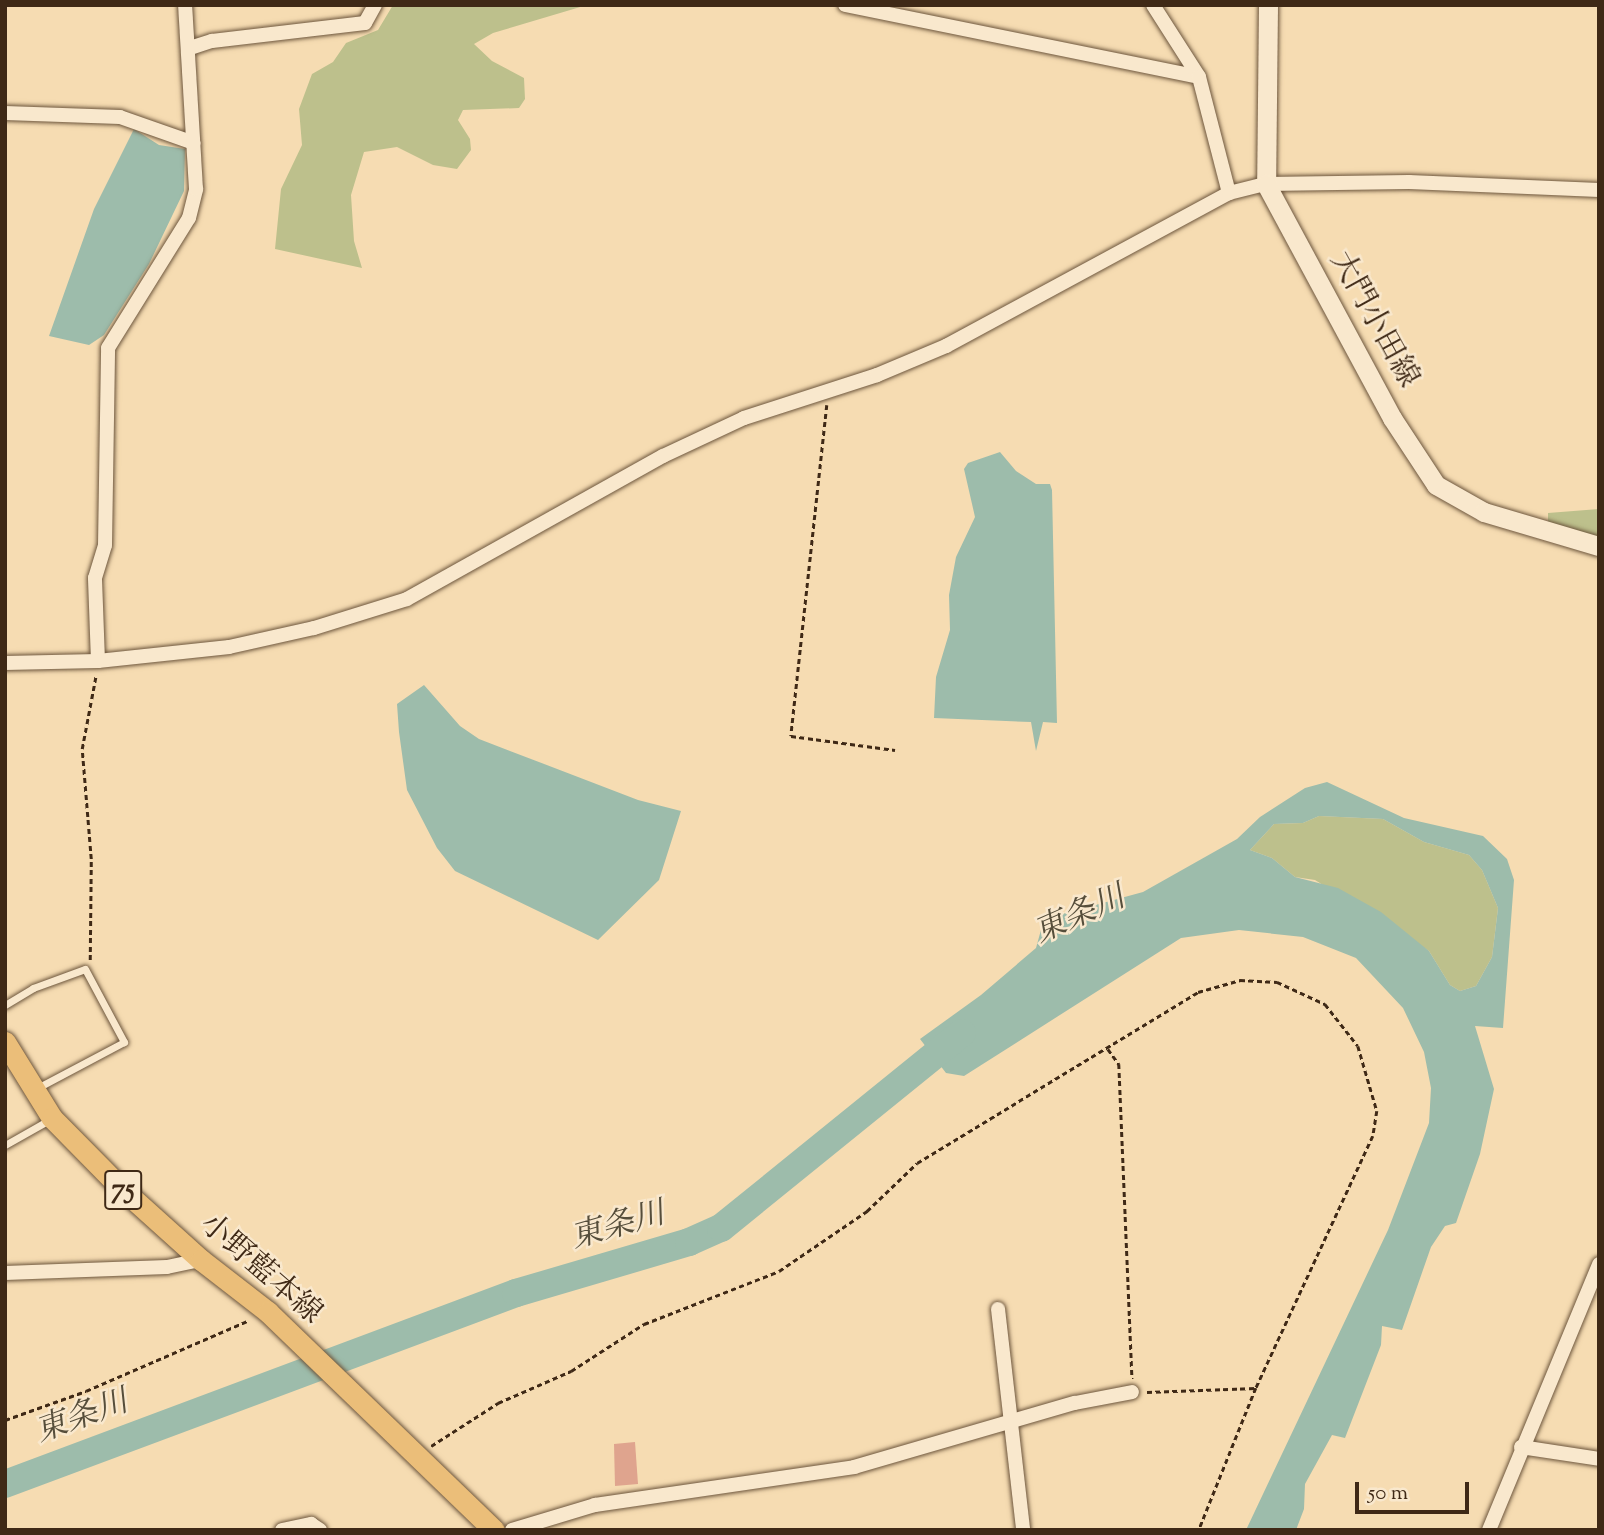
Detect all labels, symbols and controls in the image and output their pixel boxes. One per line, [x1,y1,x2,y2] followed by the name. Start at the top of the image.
[1321,246,1425,394] street label: 大門小田線
[1028,879,1132,953] water label: 東条川
[104,1166,142,1214] road number: 75
[567,1195,669,1259] water label: 東条川
[192,1207,328,1333] street label: 小野藍本線
[30,1384,134,1452] water label: 東条川
[1359,1468,1473,1512] scale bar
[1368,1479,1408,1509] text: 50 m

